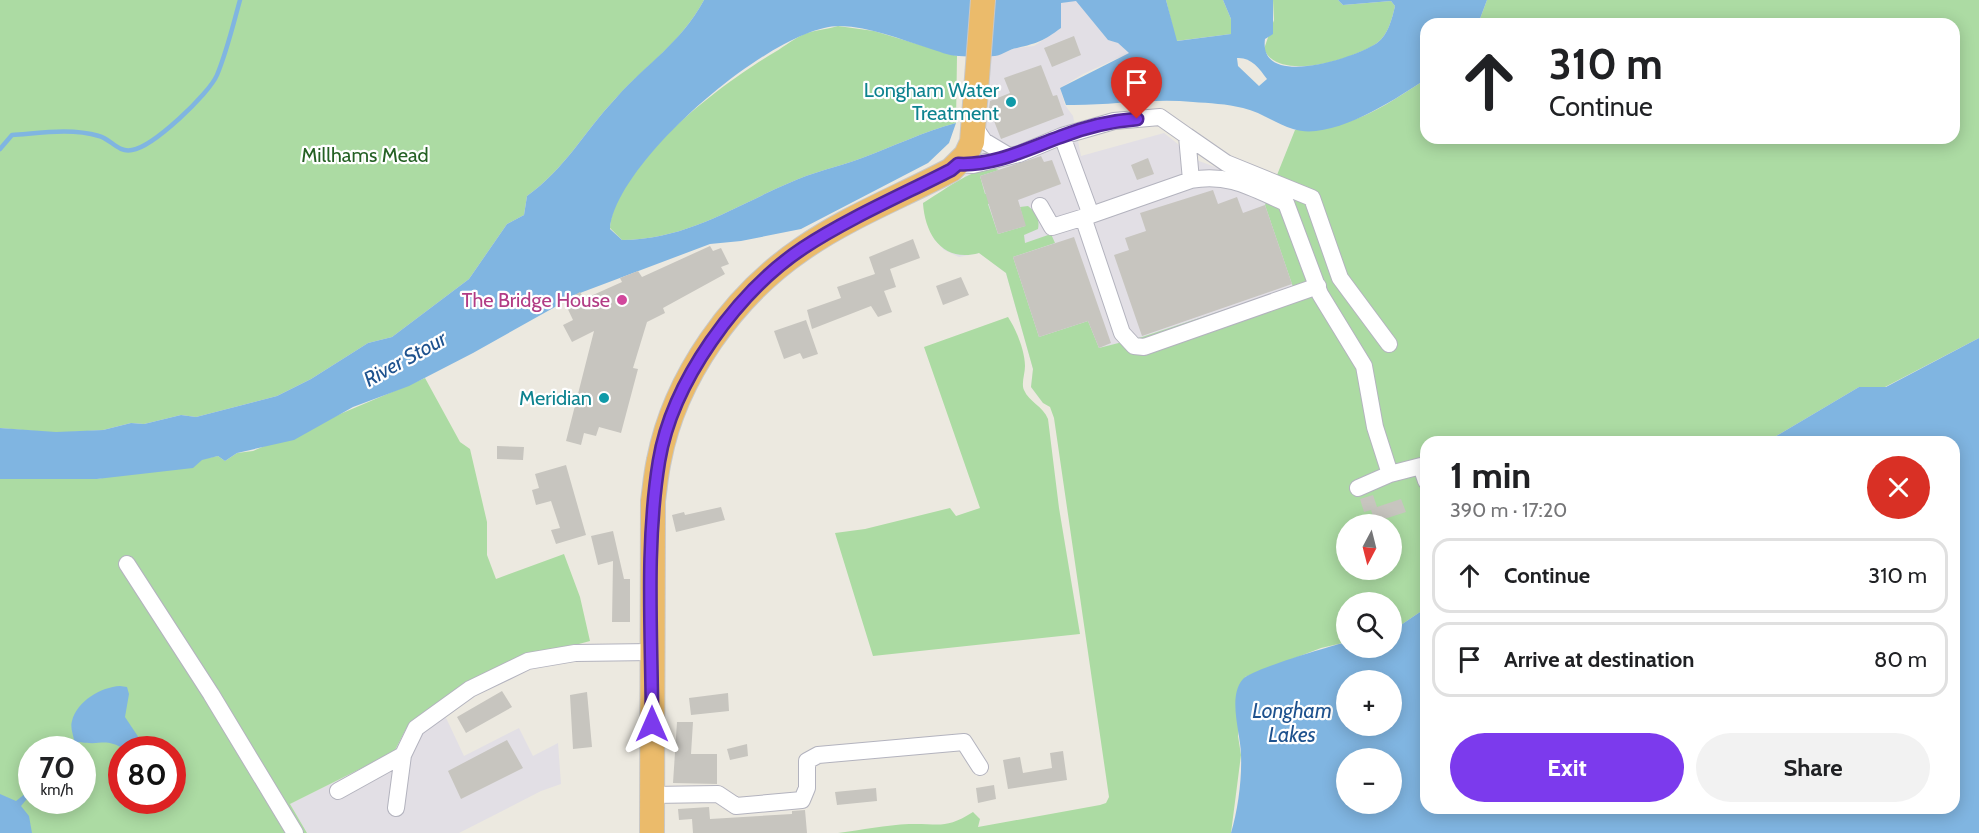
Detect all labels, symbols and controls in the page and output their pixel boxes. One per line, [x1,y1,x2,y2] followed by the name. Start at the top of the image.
[1549,38,1663,90] text: 310 m
[1450,42,1528,120] icon: ahead
[1111,57,1162,119] pin
[1120,66,1153,99] icon: arrive
[864,78,1000,125] place label: Longham Water Treatment
[1549,90,1653,123] text: Continue
[1004,95,1018,109] marker: Longham Water Treatment
[301,143,429,167] park label: Millhams Mead
[462,288,610,312] place label: The Bridge House
[615,293,629,307] marker: The Bridge House
[359,325,452,392] water label: River Stour
[519,386,592,410] place label: Meridian
[597,391,611,405] marker: Meridian
[1450,453,1531,497] text: 1 min
[1867,456,1930,519] button: close
[1450,498,1567,522] text: 390 m · 17:20
[1336,514,1402,580] north arrow
[1336,514,1402,814] map controls
[1453,559,1486,592] icon: ahead
[1504,562,1590,589] text: Continue
[1868,562,1927,589] text: 310 m
[1336,592,1402,658] button: search
[1453,643,1486,676] icon: arrive
[1504,646,1694,673] text: Arrive at destination
[1874,646,1927,673] text: 80 m
[1336,670,1402,736] button: +
[620,692,684,756] position arrow
[1252,698,1332,747] water label: Longham Lakes
[1450,733,1684,802] button: Exit
[1696,733,1930,802] button: Share
[108,736,186,814] speed limit sign: 80
[1336,748,1402,814] button: −
[39,749,75,786] text: 70
[41,781,73,799] text: km/h

